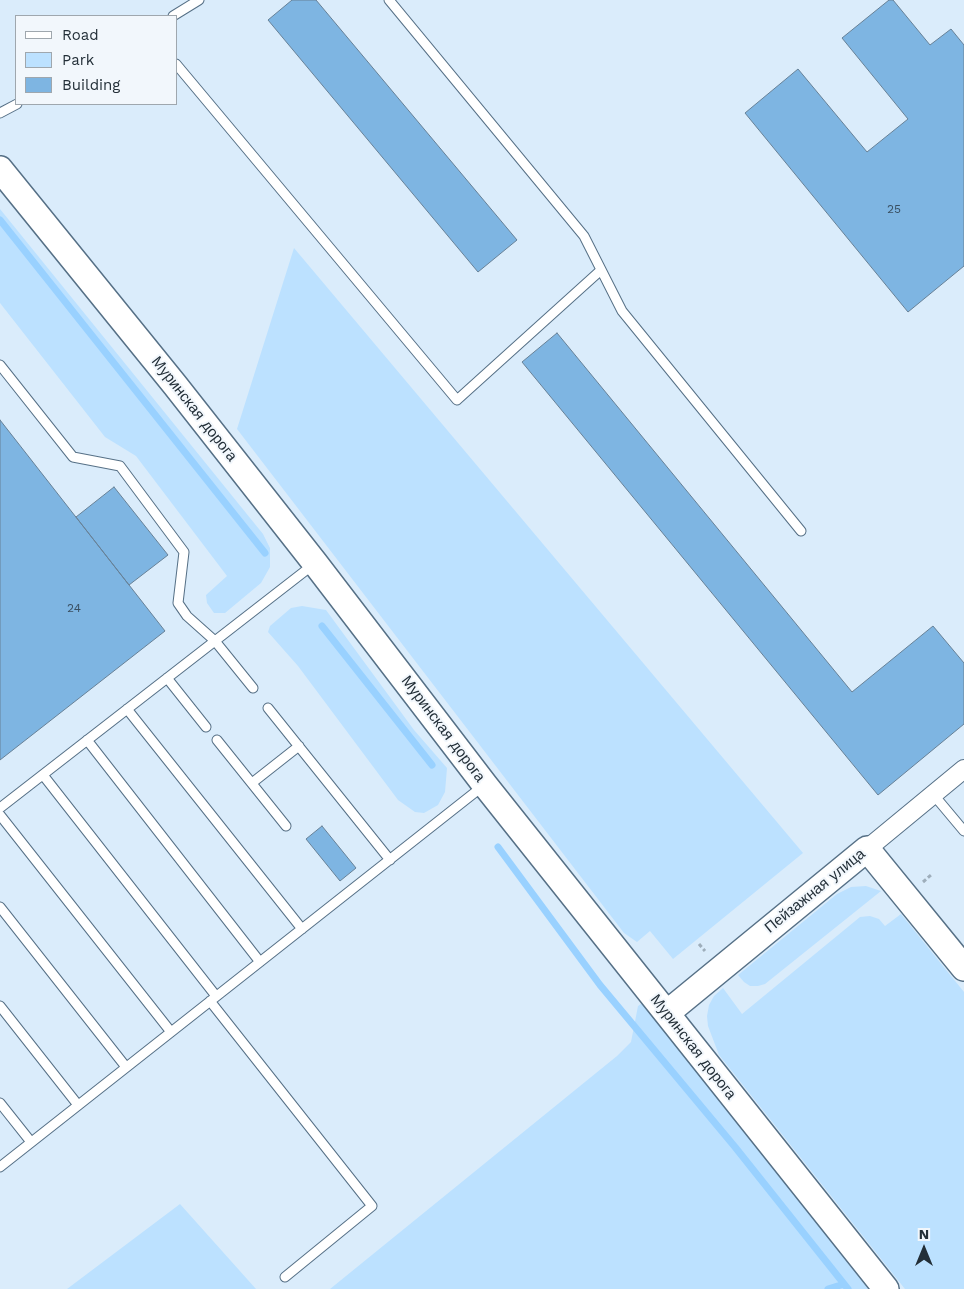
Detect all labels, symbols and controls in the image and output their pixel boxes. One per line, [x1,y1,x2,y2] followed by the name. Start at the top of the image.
[15,15,178,105] legend
[62,26,99,44] text: Road
[62,51,94,69] text: Park
[62,76,120,94] text: Building
[887,202,901,216] house number: 25
[147,353,241,465] street label: Муринская дорога
[67,601,81,615] house number: 24
[397,672,489,786] street label: Муринская дорога
[761,845,869,937] street label: Пейзажная улица
[646,991,740,1103] street label: Муринская дорога
[899,1224,949,1274] north arrow
[919,1226,929,1242] text: N

